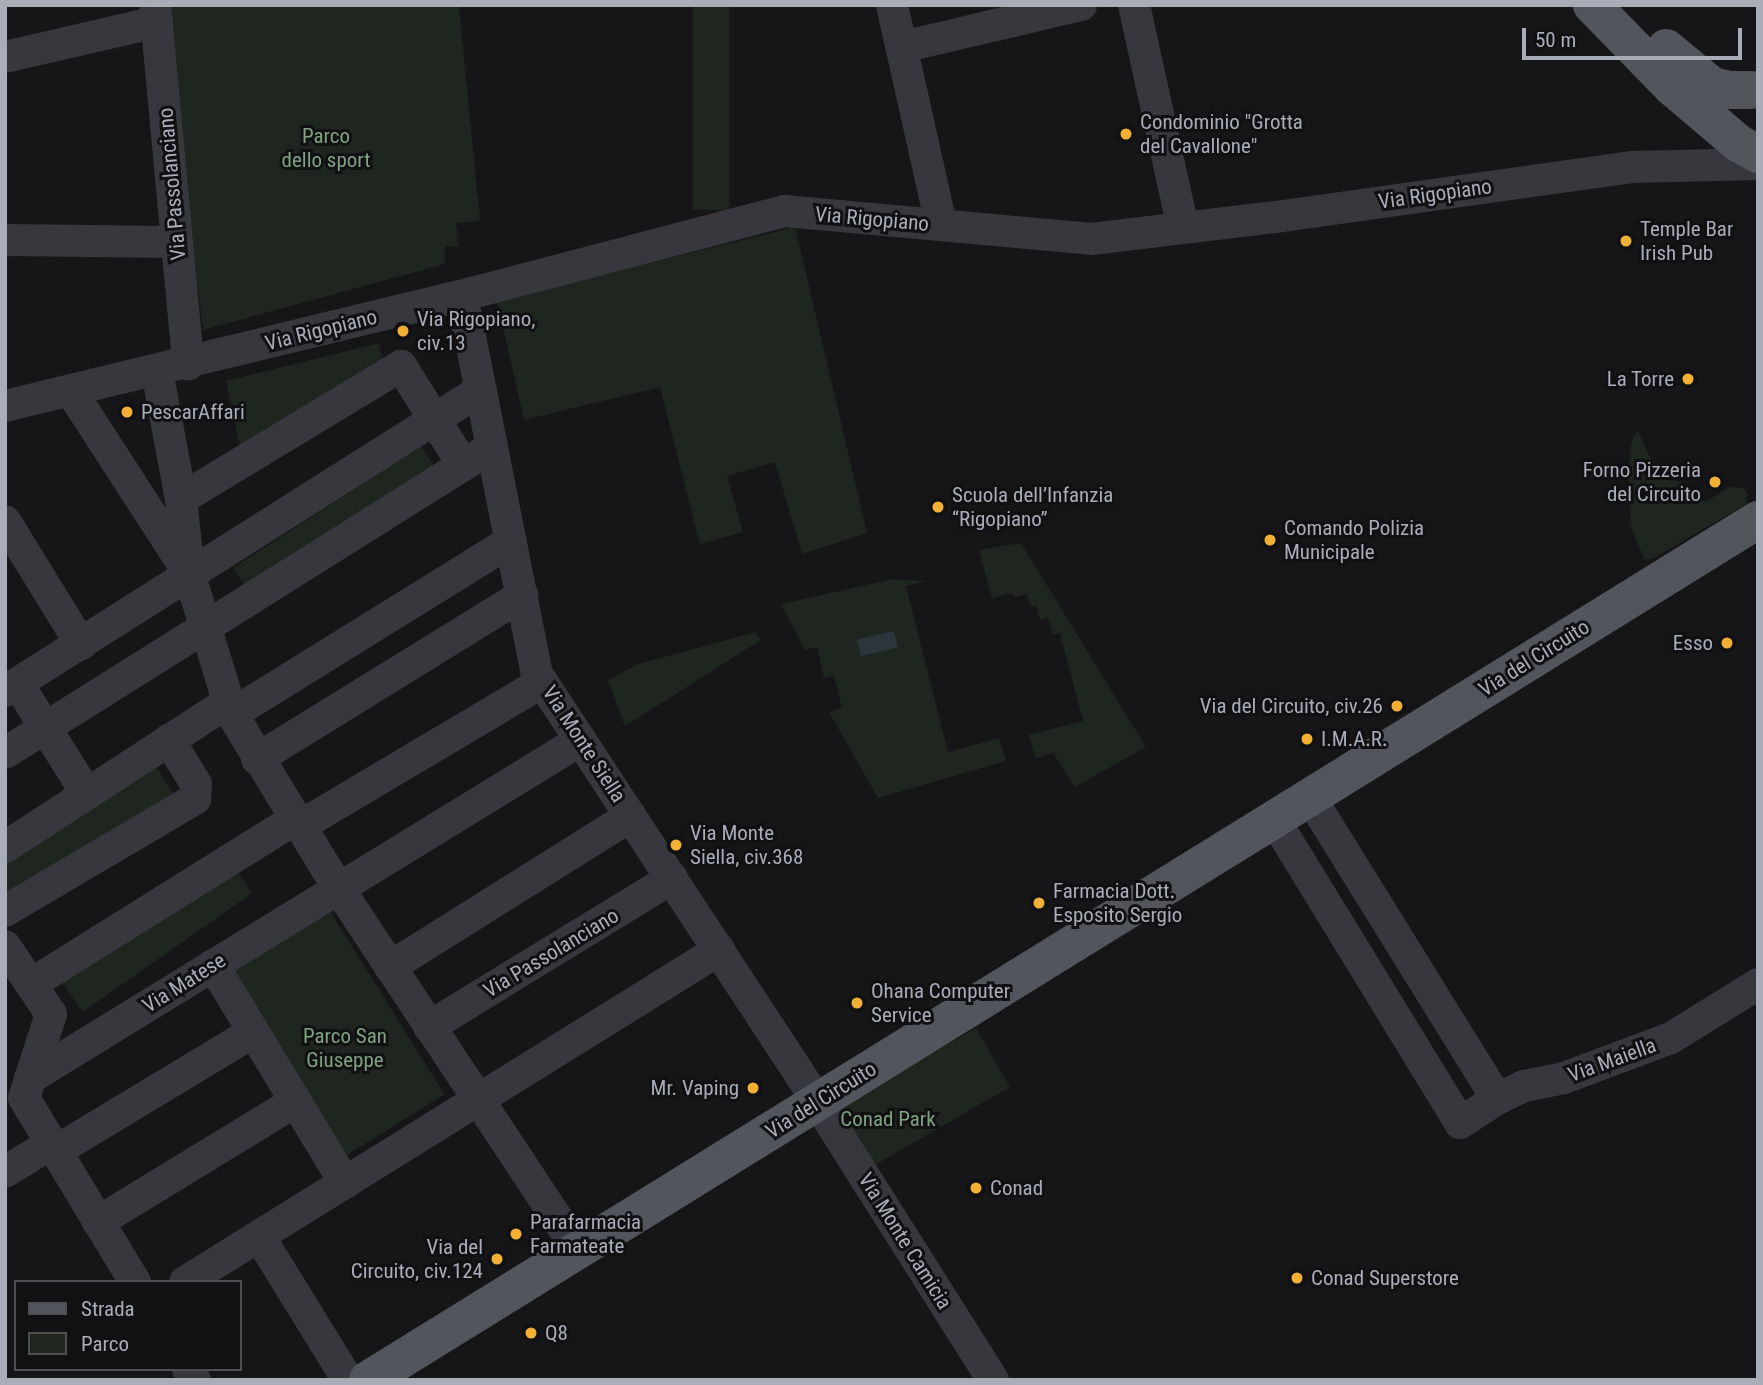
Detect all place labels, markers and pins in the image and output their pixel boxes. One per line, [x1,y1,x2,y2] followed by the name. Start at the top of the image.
[1140,109,1303,159] place label: Condominio "Grotta del Cavallone"
[1118,126,1134,142] marker: Condominio "Grotta del Cavallone"
[1640,216,1733,266] place label: Temple Bar Irish Pub
[1618,233,1634,249] marker: Temple Bar Irish Pub
[417,306,535,356] place label: Via Rigopiano, civ.13
[395,323,411,339] marker: Via Rigopiano, civ.13
[1606,366,1674,392] place label: La Torre
[1680,371,1696,387] marker: La Torre
[141,399,245,425] place label: PescarAffari
[119,404,135,420] marker: PescarAffari
[1583,457,1701,507] place label: Forno Pizzeria del Circuito
[1707,474,1723,490] marker: Forno Pizzeria del Circuito
[952,482,1113,532] place label: Scuola dell’Infanzia “Rigopiano”
[930,499,946,515] marker: Scuola dell’Infanzia “Rigopiano”
[1284,515,1424,565] place label: Comando Polizia Municipale
[1262,532,1278,548] marker: Comando Polizia Municipale
[1673,630,1713,656] place label: Esso
[1719,635,1735,651] marker: Esso
[1200,693,1383,719] place label: Via del Circuito, civ.26
[1389,698,1405,714] marker: Via del Circuito, civ.26
[1321,726,1388,752] place label: I.M.A.R.
[1299,731,1315,747] marker: I.M.A.R.
[690,820,803,870] place label: Via Monte Siella, civ.368
[668,837,684,853] marker: Via Monte Siella, civ.368
[1053,878,1182,928] place label: Farmacia Dott. Esposito Sergio
[1031,895,1047,911] marker: Farmacia Dott. Esposito Sergio
[871,978,1010,1028] place label: Ohana Computer Service
[849,995,865,1011] marker: Ohana Computer Service
[651,1075,739,1101] place label: Mr. Vaping
[745,1080,761,1096] marker: Mr. Vaping
[990,1175,1043,1201] place label: Conad
[968,1180,984,1196] marker: Conad
[530,1209,641,1259] place label: Parafarmacia Farmateate
[508,1226,524,1242] marker: Parafarmacia Farmateate
[351,1234,483,1284] place label: Via del Circuito, civ.124
[489,1251,505,1267] marker: Via del Circuito, civ.124
[1311,1265,1459,1291] place label: Conad Superstore
[1289,1270,1305,1286] marker: Conad Superstore
[545,1320,568,1346] place label: Q8
[523,1325,539,1341] marker: Q8

